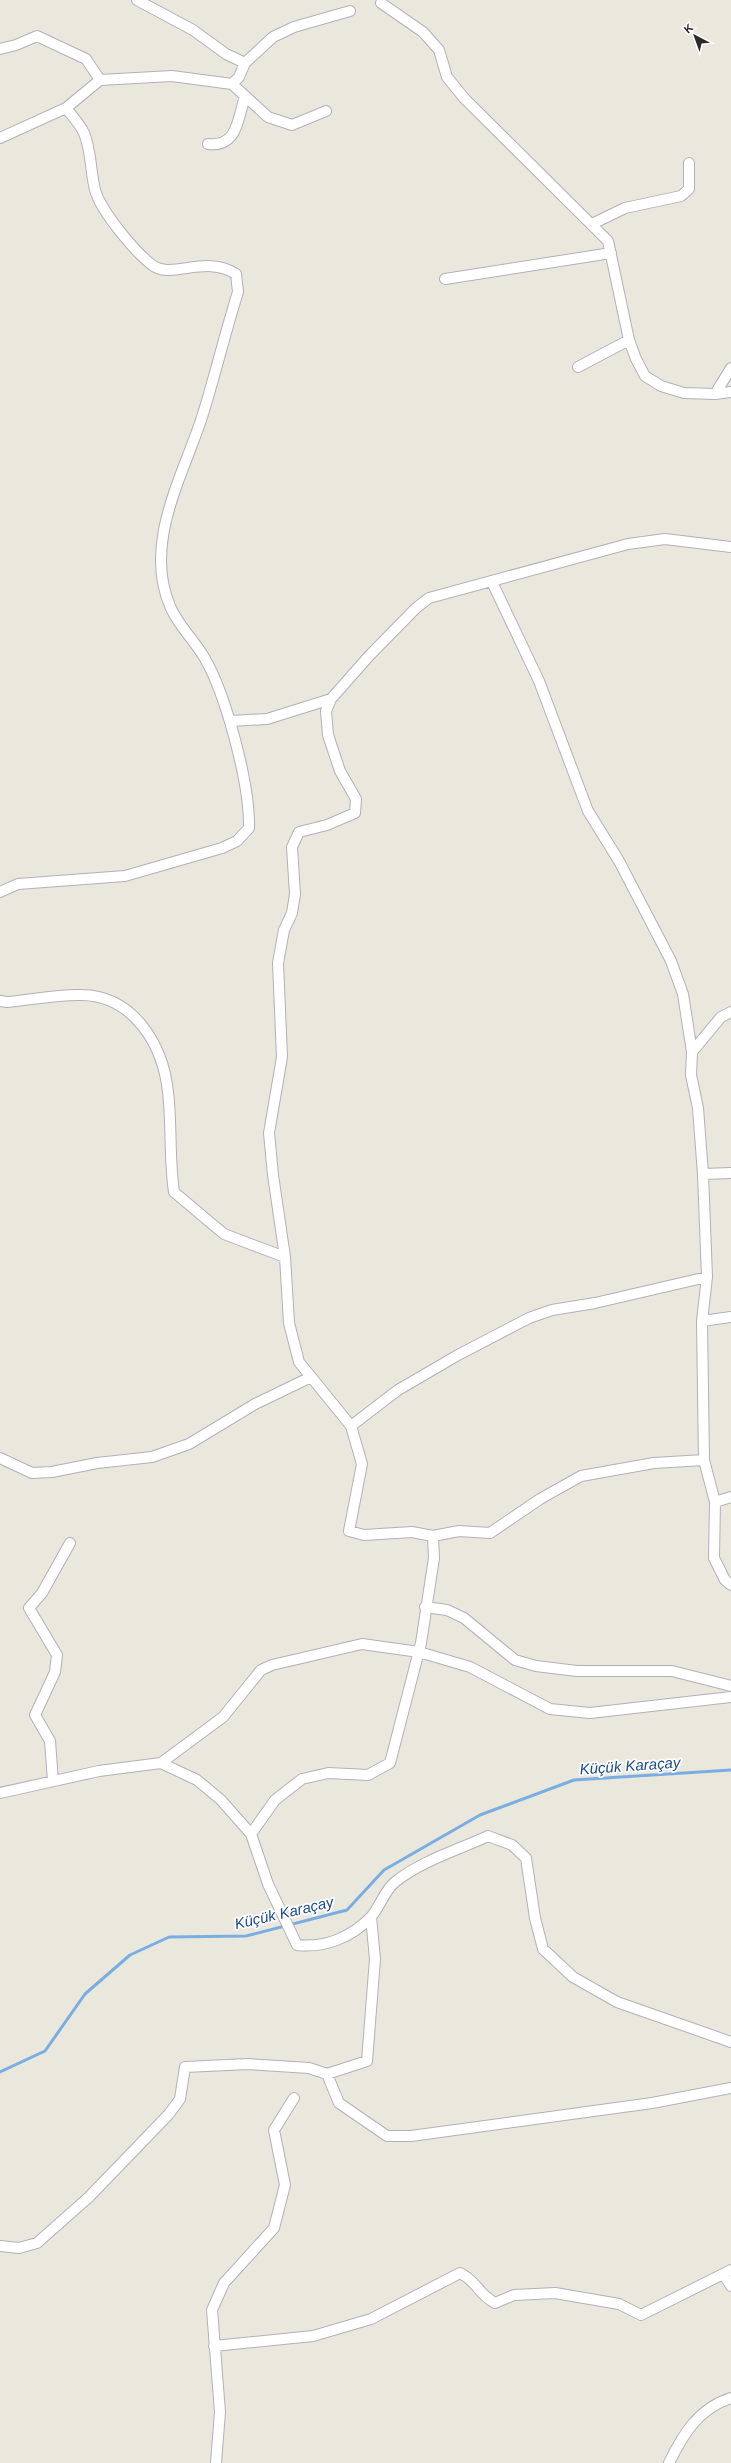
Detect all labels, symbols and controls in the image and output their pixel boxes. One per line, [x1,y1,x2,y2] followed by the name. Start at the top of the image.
[675,16,715,56] north arrow
[682,21,695,36] text: K
[579,1753,682,1777] water label: Küçük Karaçay
[233,1893,336,1932] water label: Küçük Karaçay

